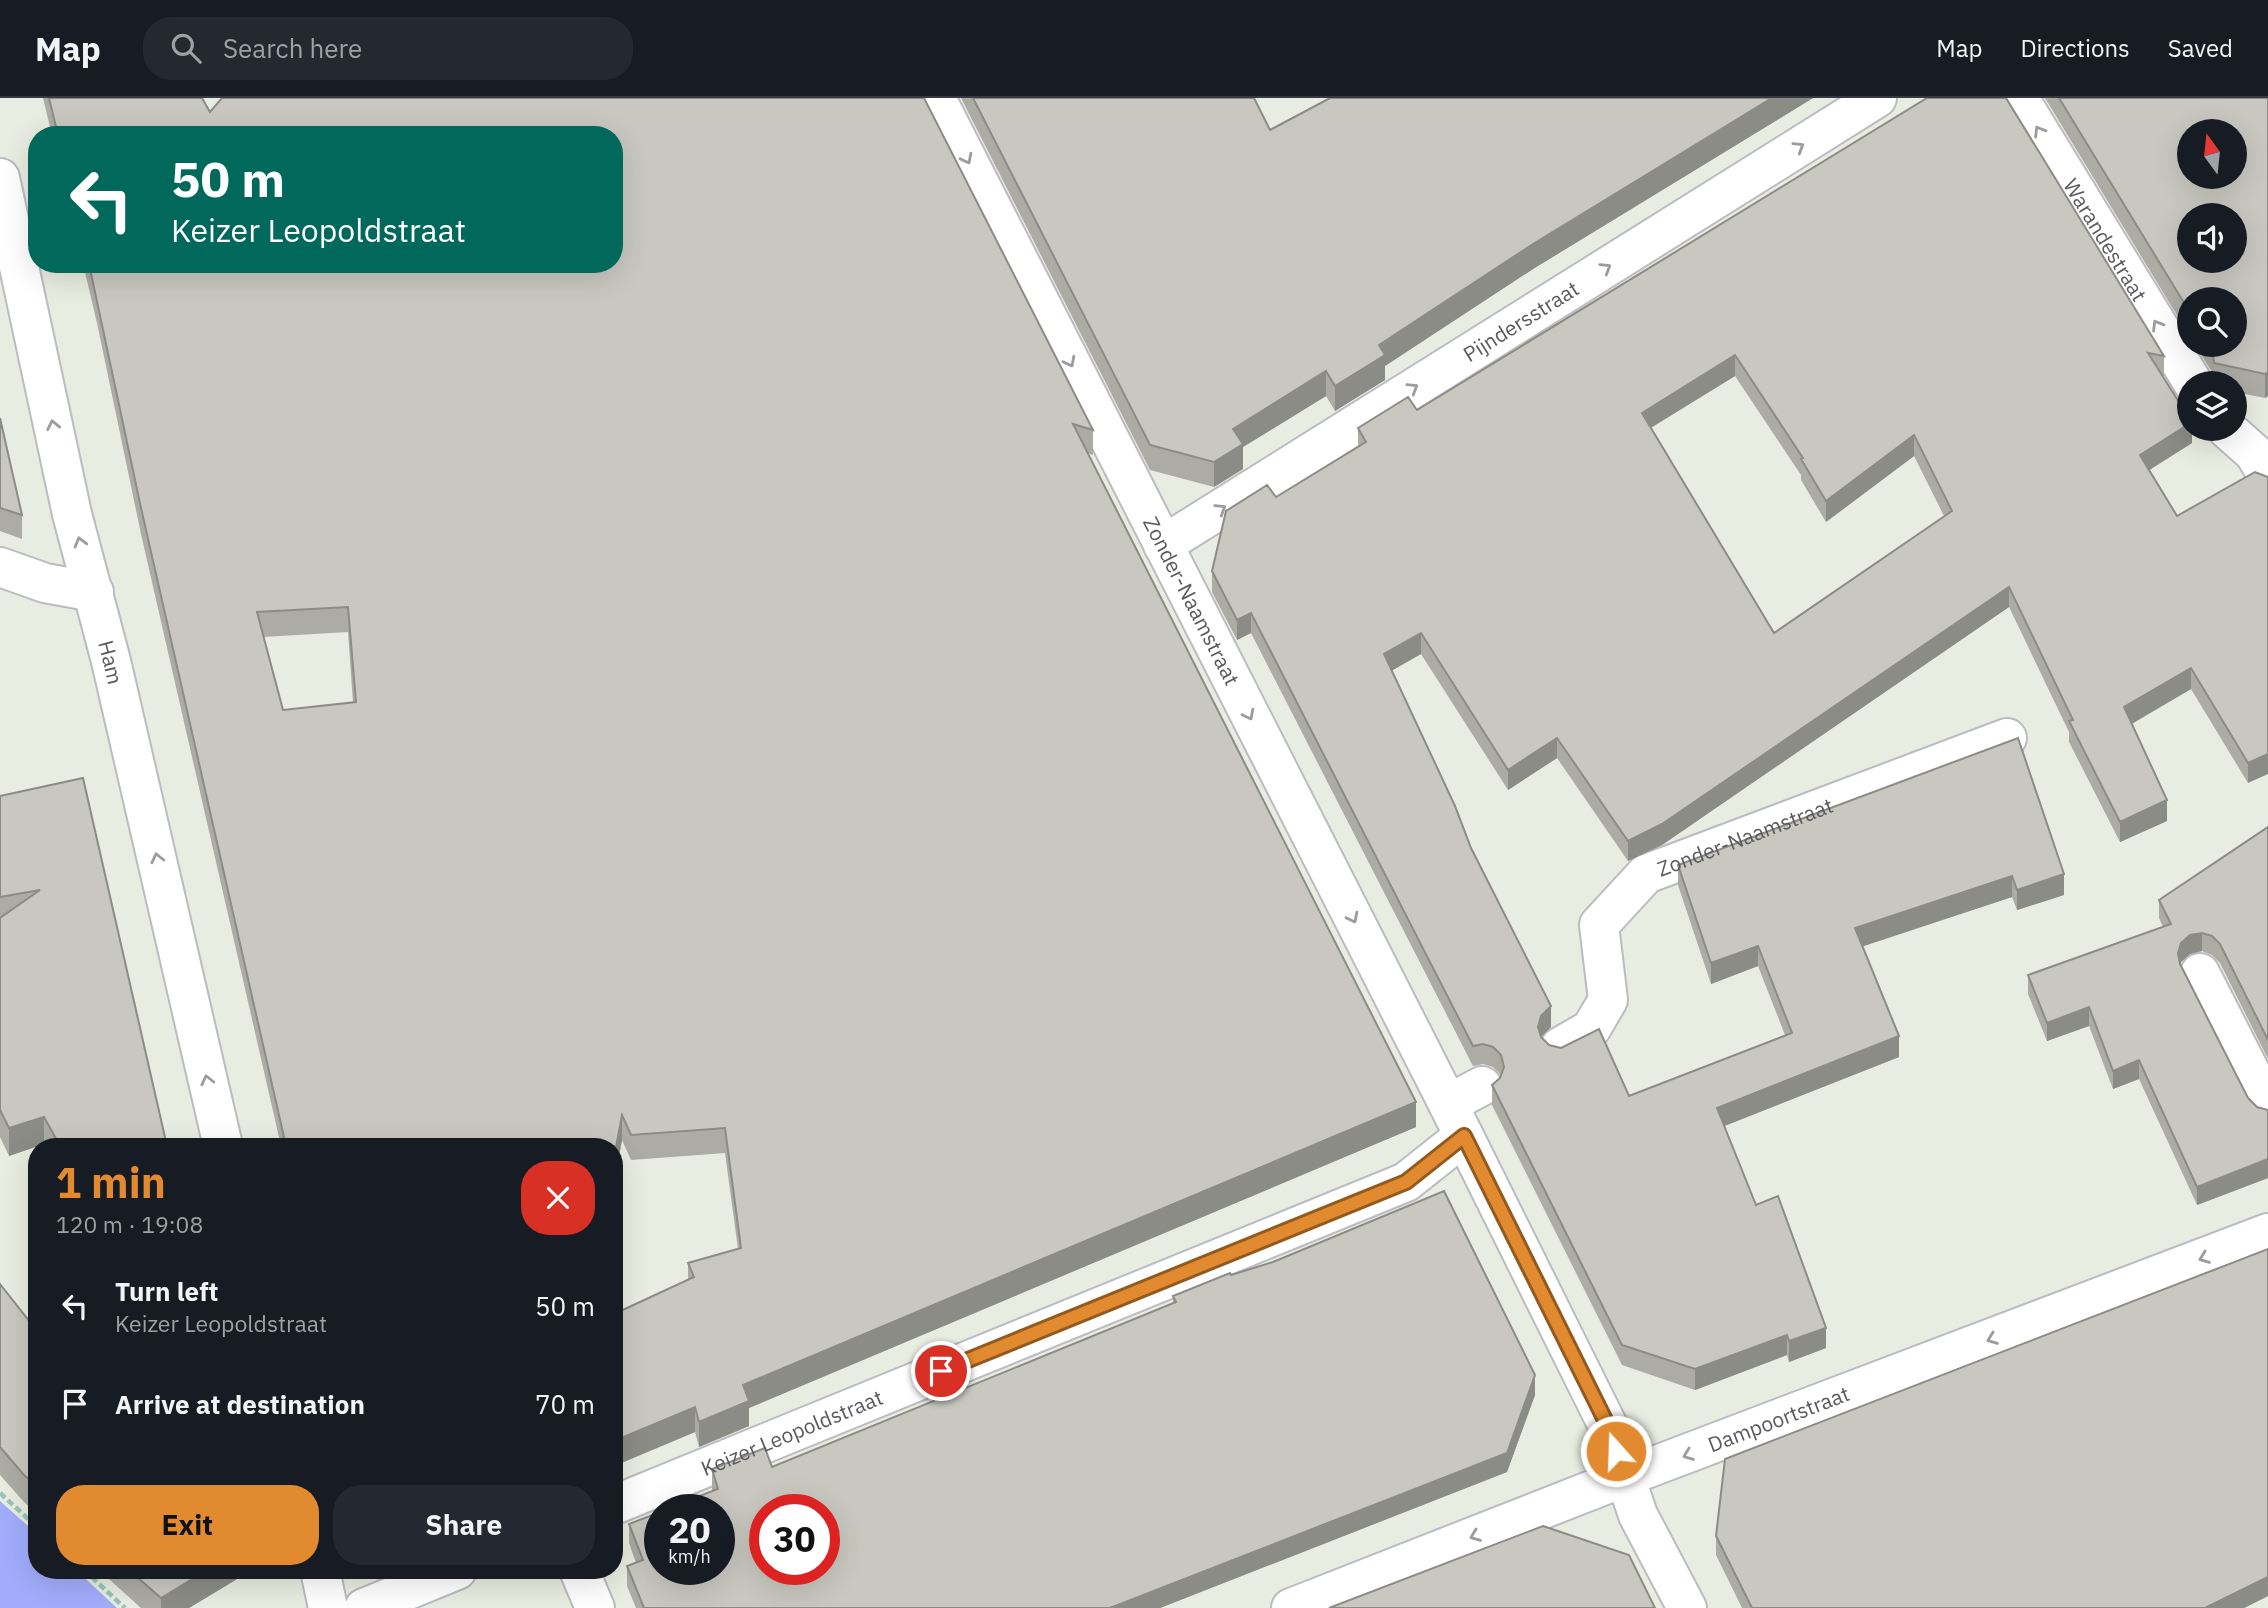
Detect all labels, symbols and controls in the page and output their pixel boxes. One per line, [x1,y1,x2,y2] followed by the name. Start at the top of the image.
[143,17,633,80] search box
[35,27,101,70] text: Map
[167,29,205,67] icon: search
[223,31,362,65] text: Search here
[1936,32,1982,64] text: Map
[2020,32,2130,64] text: Directions
[2168,32,2233,64] text: Saved
[2177,119,2247,189] north arrow
[2177,119,2247,441] map controls
[2034,125,2047,138] one-way arrow
[1791,142,1804,155] one-way arrow
[171,147,285,210] text: 50 m
[959,152,973,164] one-way arrow
[56,154,147,245] icon: left
[2057,173,2154,306] street label: Warandestraat
[2177,203,2247,273] button: sound
[171,209,466,251] text: Keizer Leopoldstraat
[1599,263,1612,276] one-way arrow
[1457,274,1584,368] street label: Pijndersstraat
[2177,287,2247,357] button: search
[2152,319,2165,332] one-way arrow
[1062,355,1075,367] one-way arrow
[2177,371,2247,441] button: layers
[1406,384,1419,397] one-way arrow
[47,419,62,431] one-way arrow
[1213,504,1226,517] one-way arrow
[1137,512,1246,690] street label: Zonder-Naamstraat
[74,536,88,548] one-way arrow
[92,637,130,687] street label: Ham
[1241,708,1255,720] one-way arrow
[1653,791,1837,883] street label: Zonder-Naamstraat
[150,852,165,864] one-way arrow
[1344,911,1358,923] one-way arrow
[201,1074,216,1086] one-way arrow
[56,1155,166,1210] text: 1 min
[521,1161,595,1235] button: close
[56,1209,203,1239] text: 120 m · 19:08
[2199,1249,2211,1263] one-way arrow
[115,1274,218,1308] text: Turn left
[56,1287,94,1325] icon: left
[535,1289,595,1323] text: 50 m
[115,1308,327,1338] text: Keizer Leopoldstraat
[1986,1330,1998,1344] one-way arrow
[911,1341,971,1401] pin
[922,1352,960,1390] icon: arrive
[1704,1379,1853,1458] street label: Dampoortstraat
[697,1383,887,1482] street label: Keizer Leopoldstraat
[56,1385,94,1423] icon: arrive
[115,1387,365,1421] text: Arrive at destination
[535,1387,595,1421] text: 70 m
[1579,1414,1653,1488] position arrow
[1682,1446,1694,1460] one-way arrow
[56,1485,319,1565] button: Exit
[333,1485,595,1565] button: Share
[749,1494,840,1585] speed limit sign: 30
[668,1507,711,1553] text: 20
[1470,1528,1482,1542] one-way arrow
[668,1545,711,1568] text: km/h

